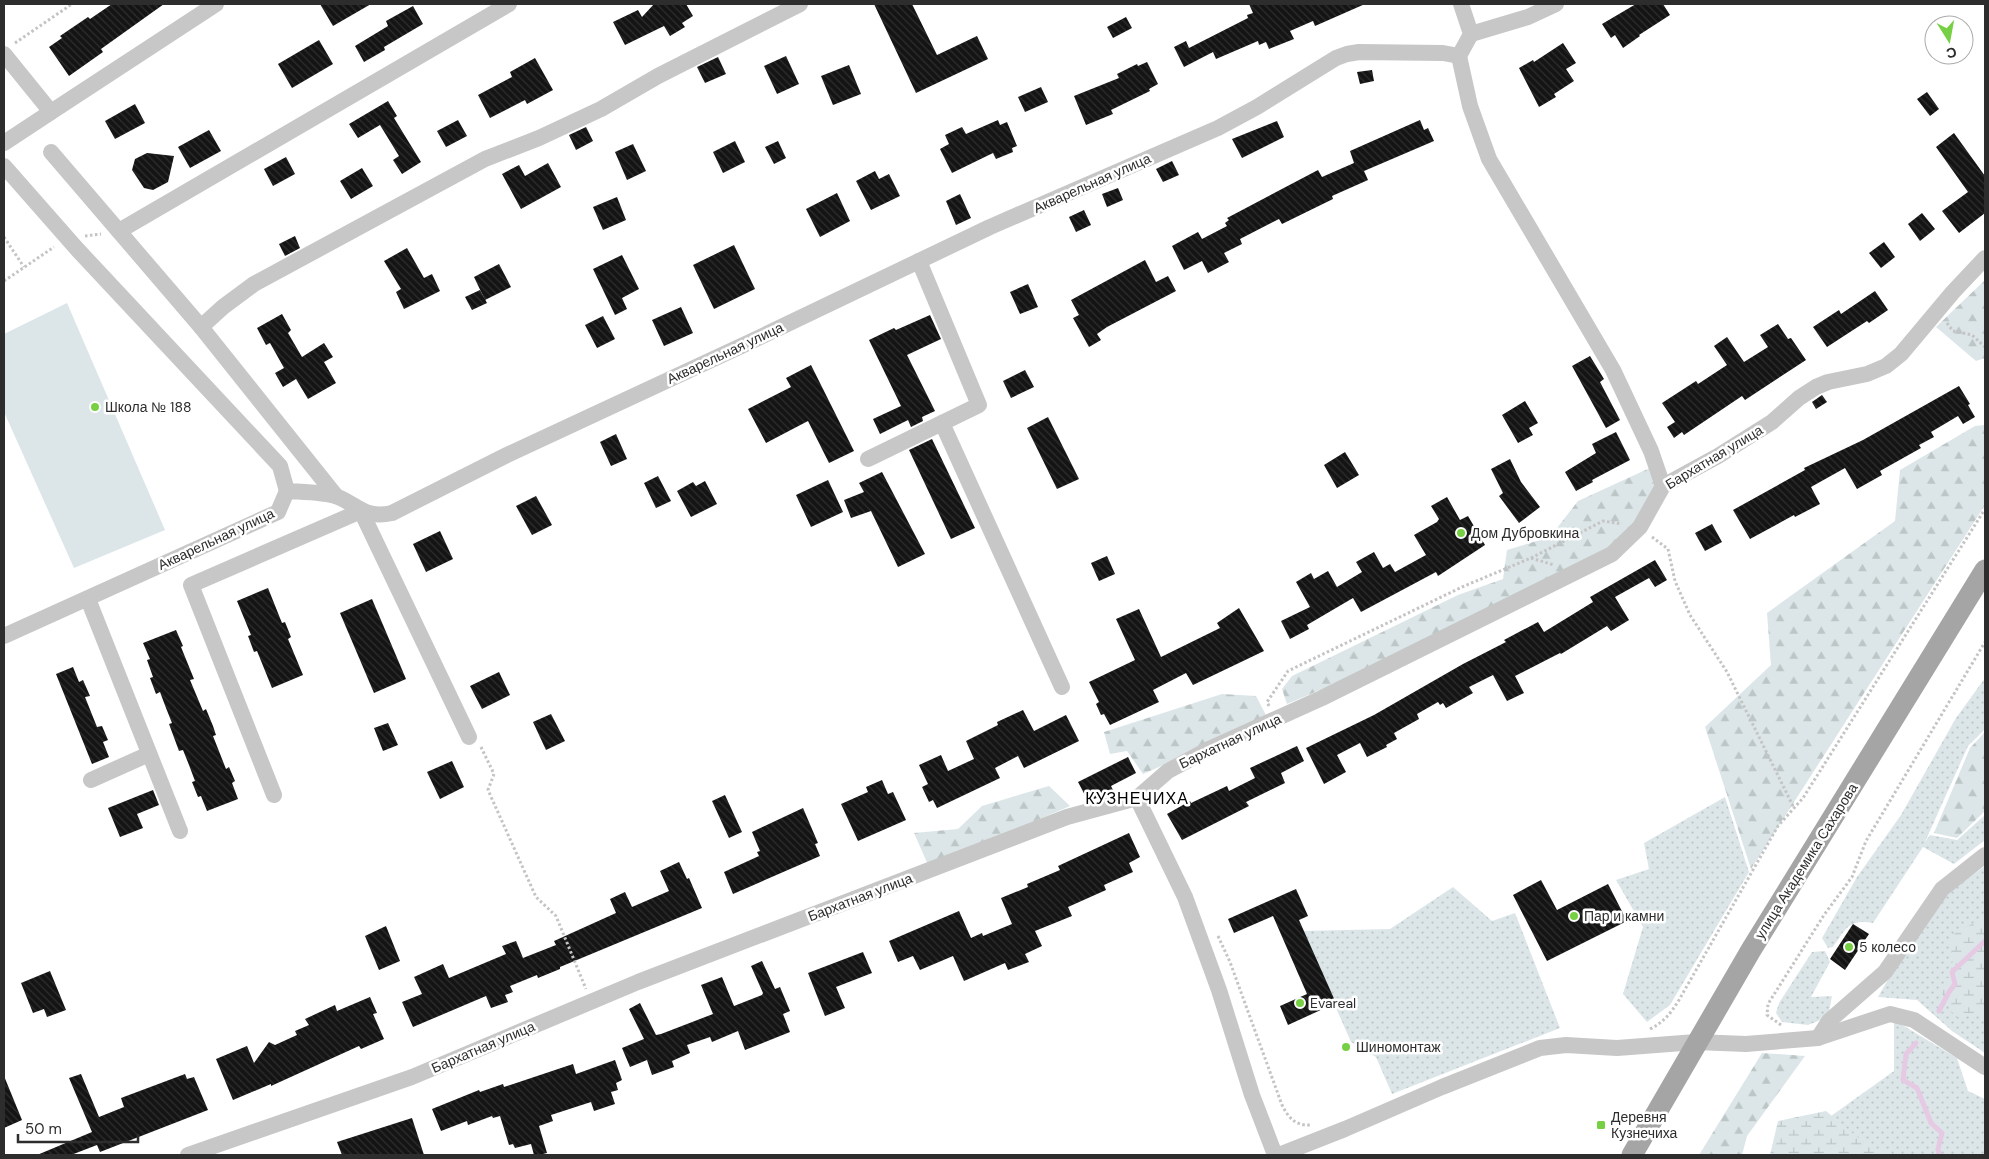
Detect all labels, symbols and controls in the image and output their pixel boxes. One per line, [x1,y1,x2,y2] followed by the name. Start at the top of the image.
[1924,15,1974,65] north arrow
[1945,43,1958,63] text: С
[1031,149,1154,217] street label: Акварельная улица
[664,318,786,388] street label: Акварельная улица
[105,398,191,416] place label: Школа № 188
[89,401,101,413] marker: Школа № 188
[1662,421,1766,493] street label: Бархатная улица
[155,504,277,574] street label: Акварельная улица
[1471,524,1579,542] place label: Дом Дубровкина
[1455,527,1467,539] marker: Дом Дубровкина
[1176,709,1284,773] street label: Бархатная улица
[1751,780,1862,942] street label: улица Академика Сахарова
[1085,788,1189,809] district label: КУЗНЕЧИХА
[805,869,915,925] street label: Бархатная улица
[1584,907,1664,925] place label: Пар и камни
[1568,910,1580,922] marker: Пар и камни
[1859,938,1916,956] place label: 5 колесо
[1843,941,1855,953] marker: 5 колесо
[1310,994,1356,1012] place label: Evareal
[1294,997,1306,1009] marker: Evareal
[429,1017,538,1077] street label: Бархатная улица
[1356,1038,1441,1056] place label: Шиномонтаж
[1340,1041,1352,1053] marker: Шиномонтаж
[1611,1108,1678,1142] place label: Деревня Кузнечиха
[18,1112,138,1144] scale bar
[25,1119,62,1139] text: 50 m
[1595,1119,1607,1131] marker: Деревня Кузнечиха

